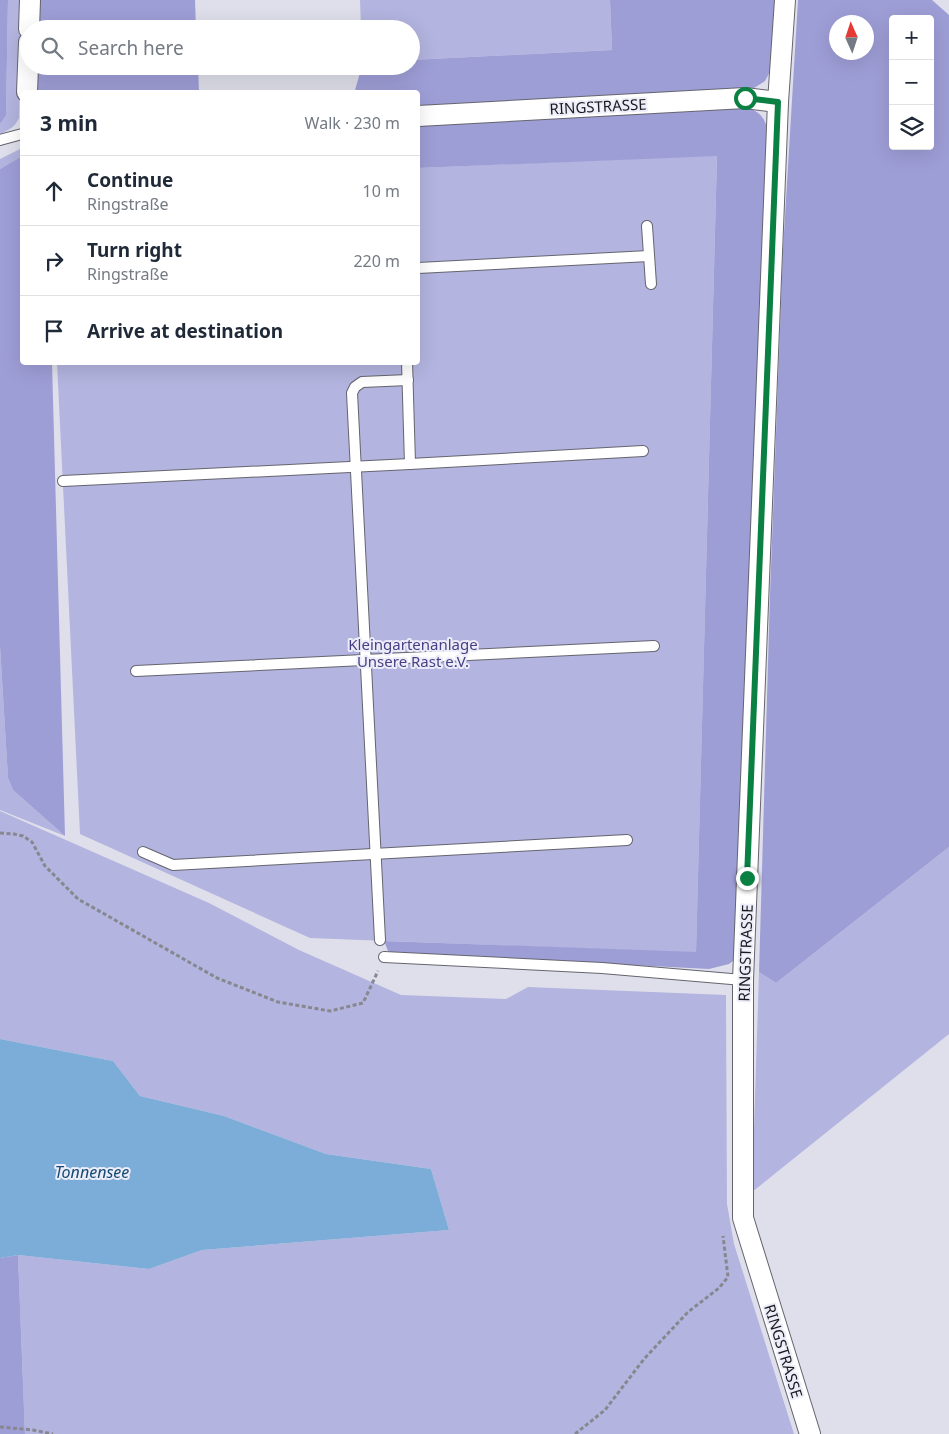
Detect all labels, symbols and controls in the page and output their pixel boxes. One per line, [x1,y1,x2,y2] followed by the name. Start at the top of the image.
[829,15,874,60] north arrow
[889,15,934,150] map controls
[889,15,934,60] button: +
[20,20,420,75] search box
[38,34,66,62] icon: search
[78,35,184,61] text: Search here
[889,60,934,105] button: −
[734,87,757,110] route start
[549,93,647,119] street label: RINGSTRASSE
[889,105,934,150] button: layers
[40,109,98,137] text: 3 min
[305,112,400,134] text: Walk · 230 m
[87,167,173,193] text: Continue
[40,177,68,205] icon: ahead
[363,180,400,202] text: 10 m
[87,193,169,215] text: Ringstraße
[87,237,182,263] text: Turn right
[40,247,68,275] icon: right
[353,250,400,272] text: 220 m
[87,263,169,285] text: Ringstraße
[40,317,68,345] icon: arrive
[87,318,283,344] text: Arrive at destination
[348,634,478,671] park label: Kleingartenanlage Unsere Rast e.V.
[736,867,759,890] route end
[733,904,757,1002] street label: RINGSTRASSE
[55,1161,129,1183] water label: Tonnensee
[760,1302,808,1400] street label: RINGSTRASSE

